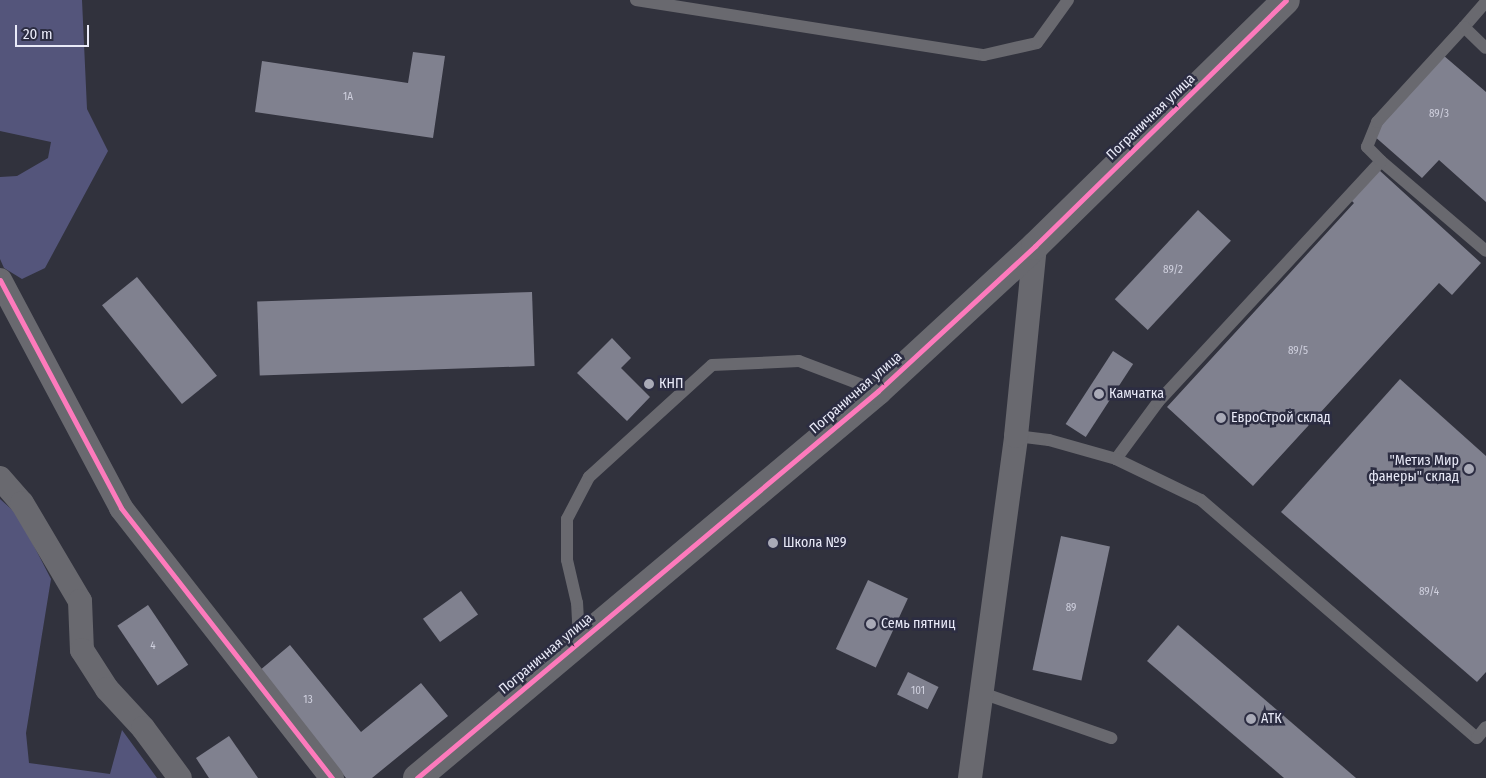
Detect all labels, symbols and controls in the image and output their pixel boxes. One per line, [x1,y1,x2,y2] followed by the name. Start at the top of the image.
[18,15,91,47] scale bar
[23,25,53,43] text: 20 m
[1103,70,1199,164] street label: Пограничная улица
[343,90,353,104] house number: 1А
[1429,107,1449,121] house number: 89/3
[1163,263,1183,277] house number: 89/2
[1288,344,1308,358] house number: 89/5
[806,348,906,438] street label: Пограничная улица
[659,376,683,392] place label: КНП
[643,378,655,390] marker: КНП
[1109,386,1164,402] place label: Камчатка
[1093,388,1105,400] marker: Камчатка
[1231,410,1331,426] place label: ЕвроСтрой склад
[1215,412,1227,424] marker: ЕвроСтрой склад
[1369,453,1459,486] place label: "Метиз Мир фанеры" склад
[1463,463,1475,475] marker: "Метиз Мир фанеры" склад
[783,535,846,551] place label: Школа №9
[767,537,779,549] marker: Школа №9
[1419,585,1439,599] house number: 89/4
[1066,601,1076,615] house number: 89
[496,610,596,698] street label: Пограничная улица
[881,616,955,632] place label: Семь пятниц
[865,618,877,630] marker: Семь пятниц
[150,639,156,653] house number: 4
[911,684,925,698] house number: 101
[303,693,313,707] house number: 13
[1261,711,1282,727] place label: АТК
[1245,713,1257,725] marker: АТК

